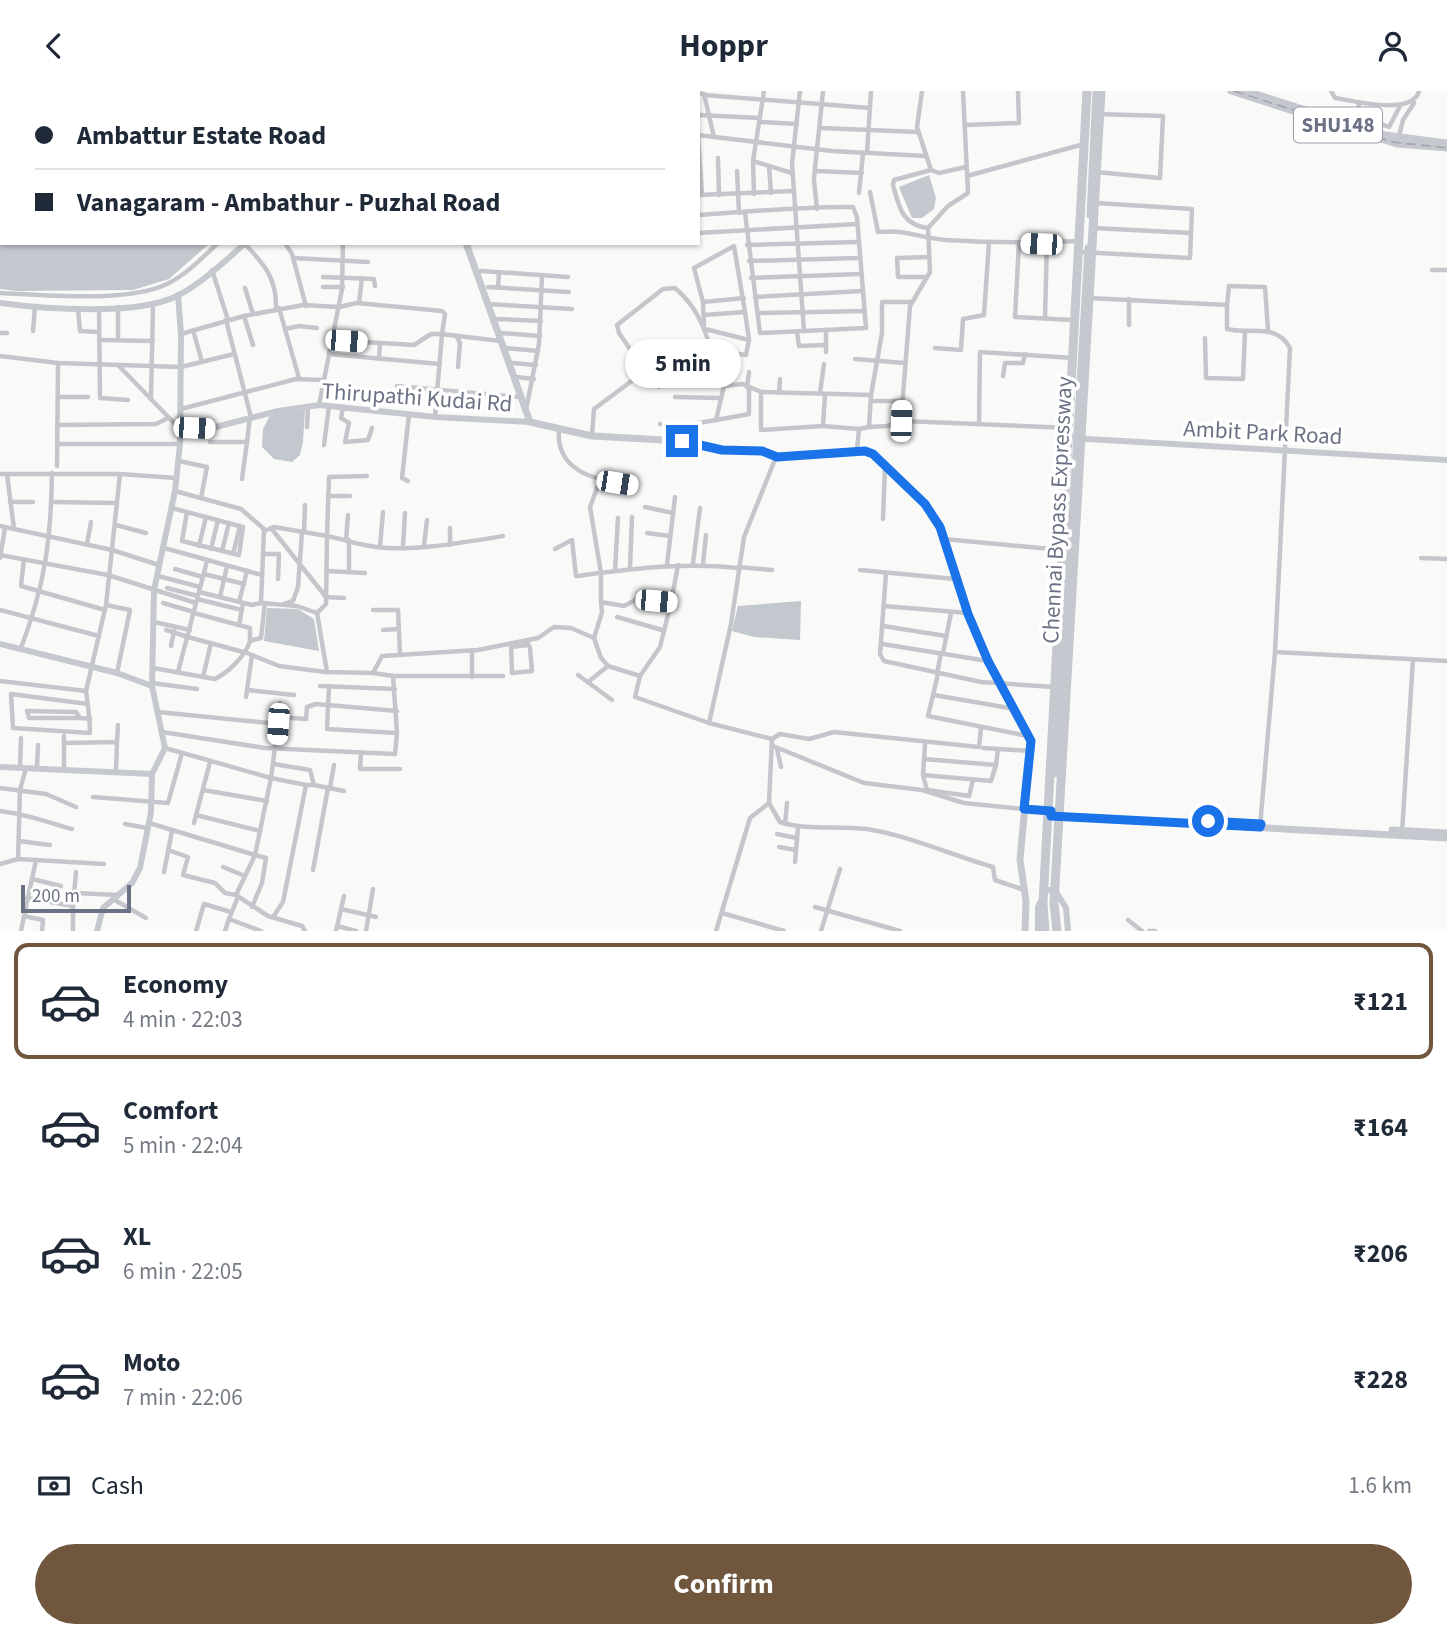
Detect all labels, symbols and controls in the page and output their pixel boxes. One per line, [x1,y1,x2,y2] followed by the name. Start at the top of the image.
[679,23,768,69] text: Hoppr
[35,27,73,65] icon: back
[1374,27,1412,65] icon: person
[1294,107,1382,143] road number: SHU148
[77,117,326,154] text: Ambattur Estate Road
[77,184,500,221] text: Vanagaram - Ambathur - Puzhal Road
[1020,233,1063,255] car
[325,329,368,353] car
[624,339,740,389] callout: 5 min
[655,347,711,380] text: 5 min
[321,374,513,421] street label: Thirupathi Kudai Rd
[1034,375,1081,644] street label: Chennai Bypass Expressway
[890,400,913,442] car
[1183,412,1343,453] street label: Ambit Park Road
[173,417,216,439] car
[666,425,698,457] route end
[595,469,640,497] car
[635,589,678,613] car
[267,702,290,746] car
[1192,805,1224,837] route start
[21,882,131,914] scale bar
[32,883,80,910] text: 200 m
[123,966,228,1003] text: Economy
[39,970,102,1033] icon: car
[1353,983,1408,1020] text: ₹121
[123,1003,243,1036] text: 4 min · 22:03
[123,1092,218,1129] text: Comfort
[39,1096,102,1159] icon: car
[1353,1109,1408,1146] text: ₹164
[123,1129,243,1162] text: 5 min · 22:04
[123,1218,151,1255] text: XL
[39,1222,102,1285] icon: car
[1353,1235,1408,1272] text: ₹206
[123,1255,243,1288] text: 6 min · 22:05
[123,1344,180,1381] text: Moto
[39,1348,102,1411] icon: car
[1353,1361,1408,1398] text: ₹228
[123,1381,243,1414] text: 7 min · 22:06
[35,1467,73,1505] icon: cash
[91,1467,144,1504] text: Cash
[1348,1469,1412,1502] text: 1.6 km
[35,1544,1412,1624] button: Confirm

